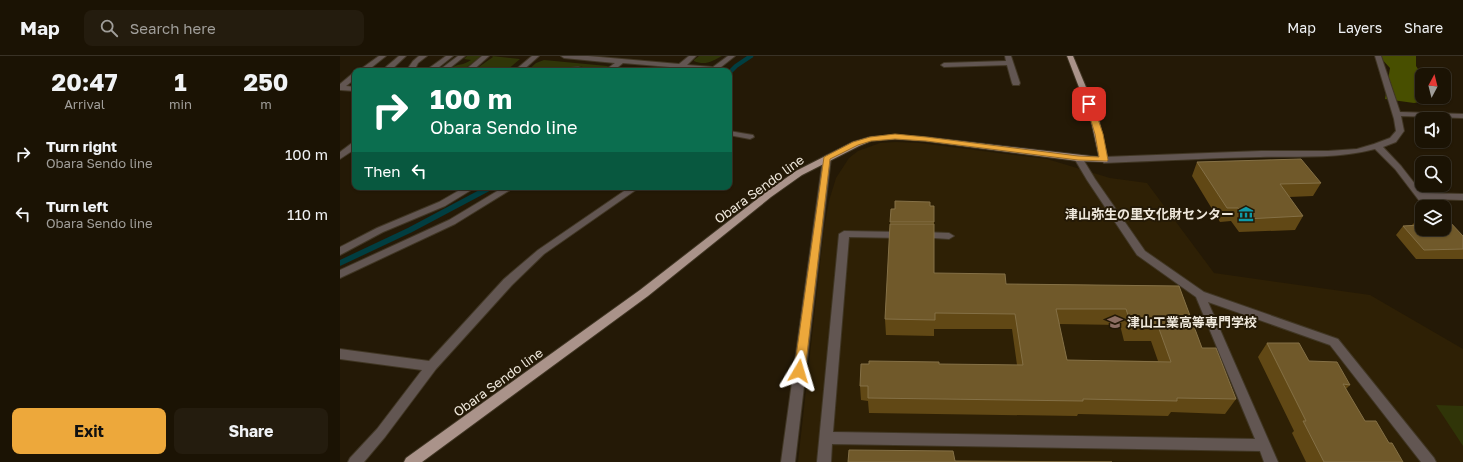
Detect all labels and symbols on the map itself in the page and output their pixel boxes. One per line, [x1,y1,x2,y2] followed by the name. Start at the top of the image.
[1415,68,1451,104] north arrow
[1072,87,1106,121] pin
[711,151,807,227] street label: Obara Sendo line
[1237,205,1255,223] museum icon: 津山弥生の里文化財センター
[1065,206,1234,222] place label: 津山弥生の里文化財センター
[1106,313,1124,331] school or university icon: 津山工業高等専門学校
[1127,314,1257,330] place label: 津山工業高等専門学校
[450,344,546,420] street label: Obara Sendo line
[778,350,820,392] position arrow

